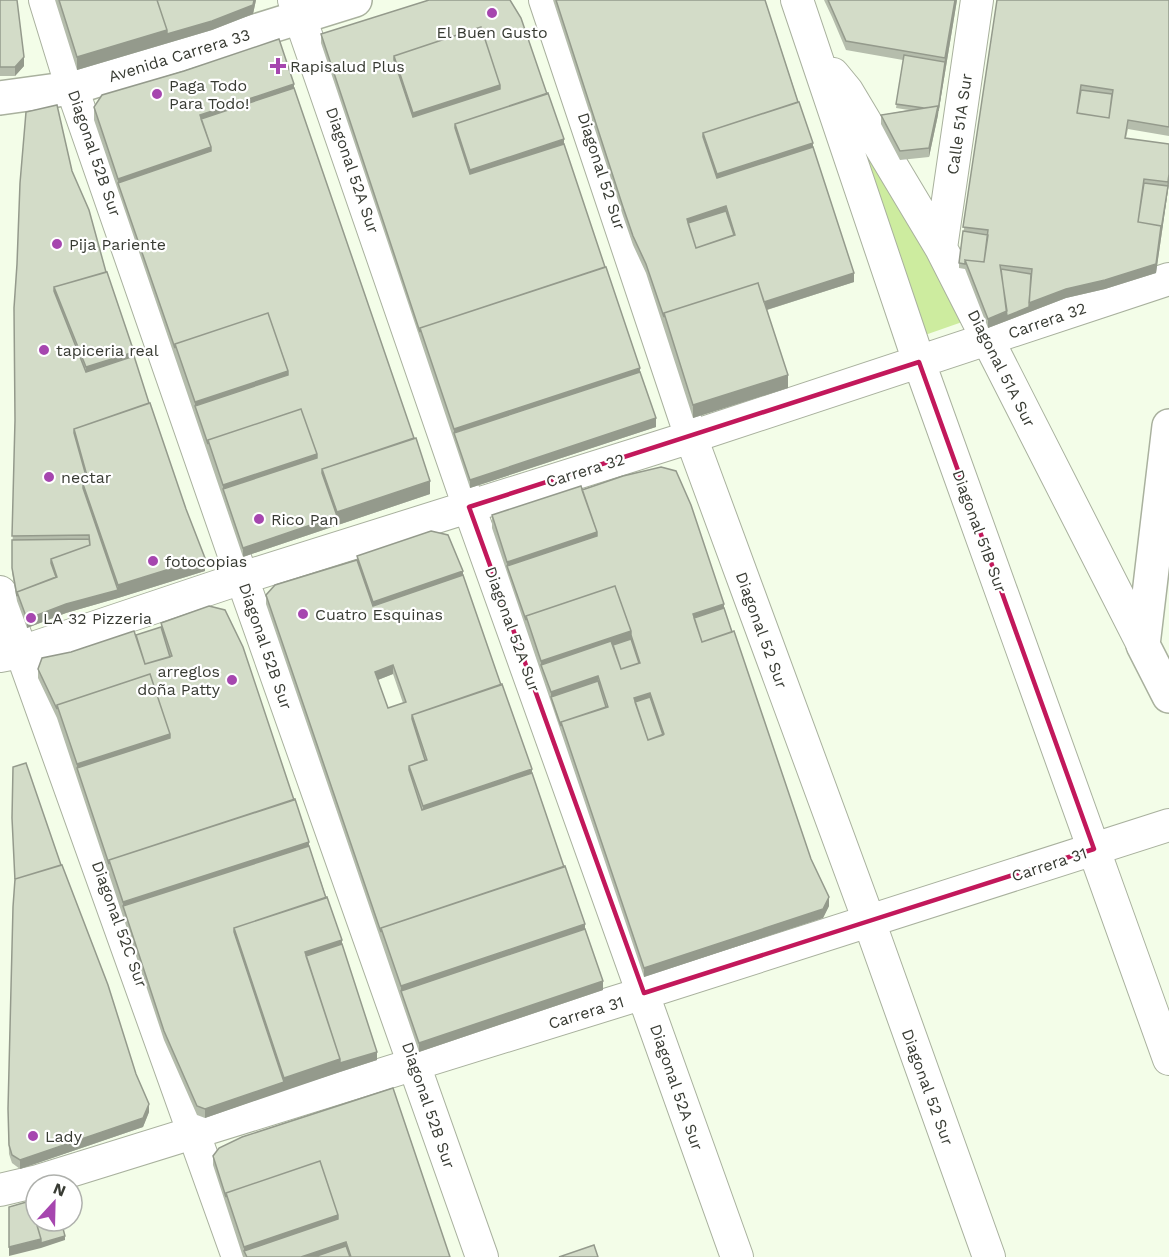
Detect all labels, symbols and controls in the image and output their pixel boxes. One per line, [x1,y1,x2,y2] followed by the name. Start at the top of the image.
[485,6,499,20] marker: El Buen Gusto
[436,23,548,42] place label: El Buen Gusto
[106,25,252,86] street label: Avenida Carrera 33
[290,57,405,76] place label: Rapisalud Plus
[271,59,285,73] marker: Rapisalud Plus
[943,72,976,176] street label: Calle 51A Sur
[169,76,249,113] place label: Paga Todo Para Todo!
[64,87,125,219] street label: Diagonal 52B Sur
[150,87,164,101] marker: Paga Todo Para Todo!
[322,105,383,236] street label: Diagonal 52A Sur
[574,110,630,233] street label: Diagonal 52 Sur
[69,235,166,254] place label: Pija Pariente
[50,237,64,251] marker: Pija Pariente
[1006,298,1089,343] street label: Carrera 32
[964,306,1040,430] street label: Diagonal 51A Sur
[56,341,159,360] place label: tapiceria real
[37,343,51,357] marker: tapiceria real
[544,450,627,491] street label: Carrera 32
[948,467,1011,596] street label: Diagonal 51B Sur
[61,468,112,487] place label: nectar
[42,470,56,484] marker: nectar
[271,510,339,529] place label: Rico Pan
[252,512,266,526] marker: Rico Pan
[165,552,247,571] place label: fotocopias
[146,554,160,568] marker: fotocopias
[481,564,544,695] street label: Diagonal 52A Sur
[732,569,792,691] street label: Diagonal 52 Sur
[235,580,296,712] street label: Diagonal 52B Sur
[315,605,443,624] place label: Cuatro Esquinas
[296,607,310,621] marker: Cuatro Esquinas
[43,609,152,628] place label: LA 32 Pizzeria
[24,611,38,625] marker: LA 32 Pizzeria
[137,662,221,699] place label: arreglos doña Patty
[225,673,239,687] marker: arreglos doña Patty
[1009,843,1089,886] street label: Carrera 31
[88,858,151,990] street label: Diagonal 52C Sur
[546,992,626,1033] street label: Carrera 31
[646,1022,707,1153] street label: Diagonal 52A Sur
[898,1026,958,1148] street label: Diagonal 52 Sur
[398,1039,459,1171] street label: Diagonal 52B Sur
[45,1127,83,1146] place label: Lady
[26,1129,40,1143] marker: Lady
[24,1173,84,1233] north arrow
[50,1179,68,1201] text: N

